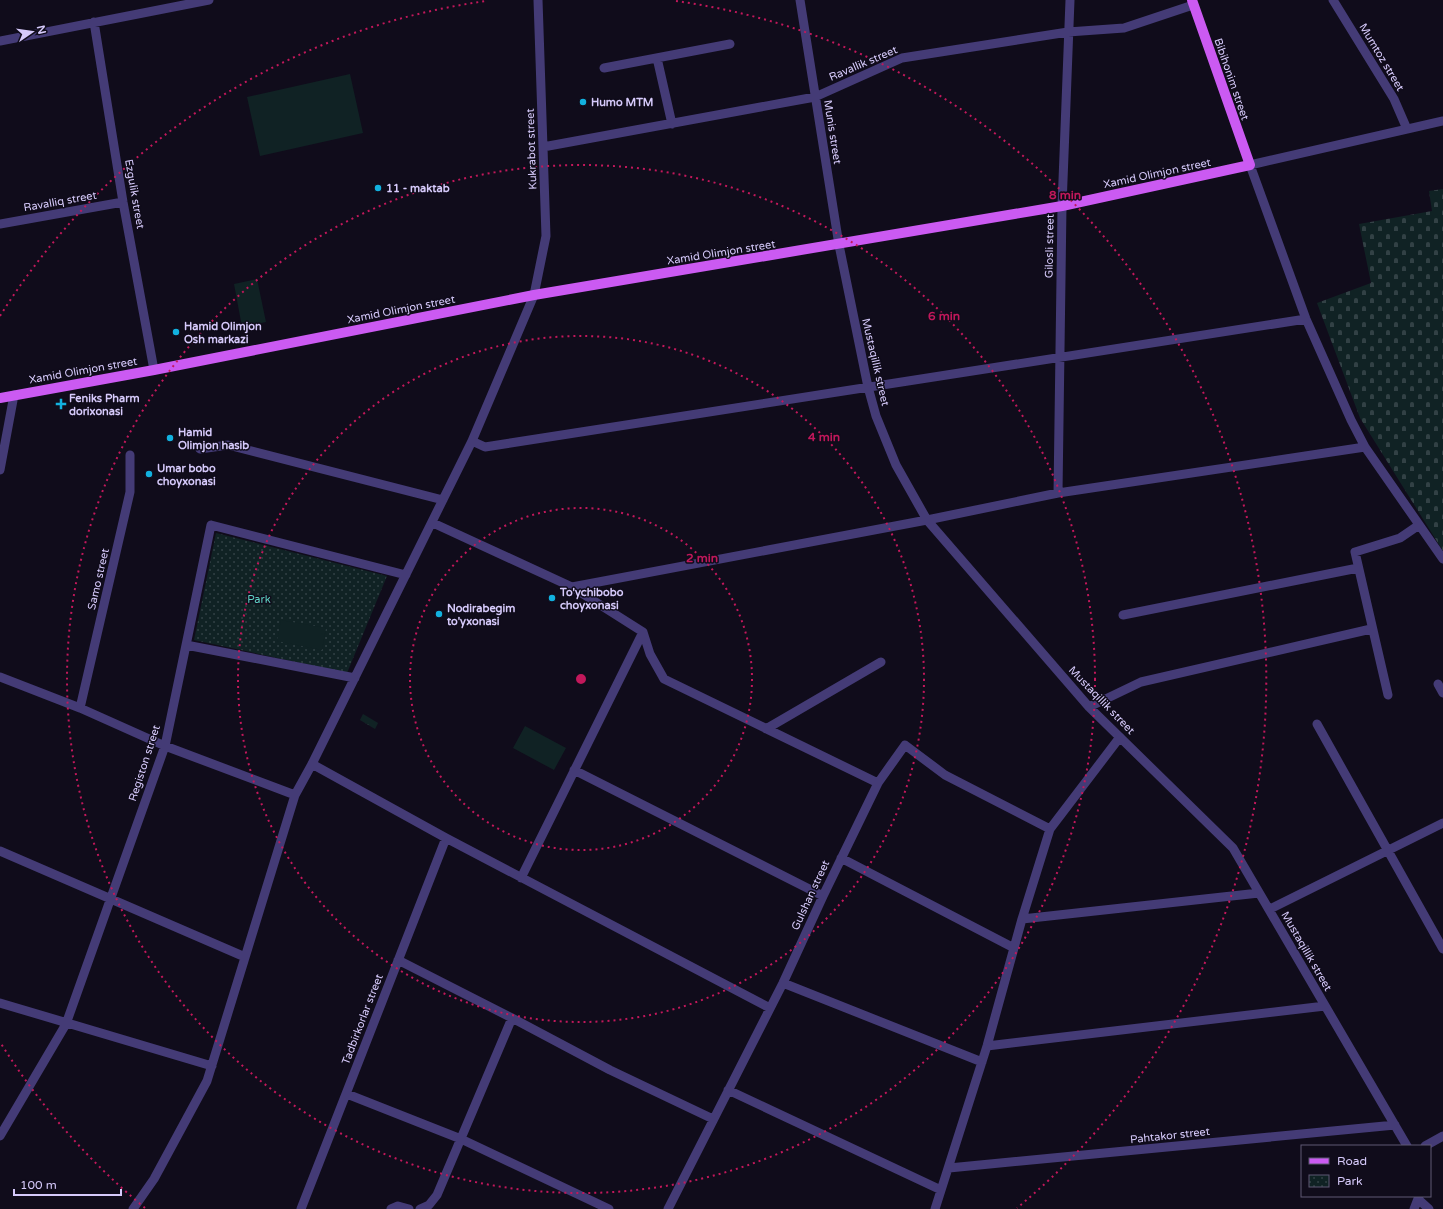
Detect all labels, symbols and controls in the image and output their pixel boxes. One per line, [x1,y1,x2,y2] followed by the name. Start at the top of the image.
[12,12,52,52] north arrow
[1356,21,1407,93] street label: Mumtoz street
[34,24,49,36] text: N
[1211,36,1252,122] street label: Bibihonim street
[827,43,899,84] street label: Ravallik street
[591,96,653,109] place label: Humo MTM
[578,97,588,107] marker: Humo MTM
[821,99,844,165] street label: Munis street
[524,108,539,190] street label: Kukrabot street
[1102,156,1212,191] street label: Xamid Olimjon street
[122,158,147,230] street label: Ezgulik street
[386,182,450,195] place label: 11 - maktab
[373,183,383,193] marker: 11 - maktab
[1049,188,1081,202] text: 8 min
[23,189,98,214] street label: Ravalliq street
[1042,214,1057,278] street label: Gilosli street
[666,237,776,267] street label: Xamid Olimjon street
[346,293,456,326] street label: Xamid Olimjon street
[928,309,960,323] text: 6 min
[859,317,892,407] street label: Mustaqillik street
[184,320,262,346] place label: Hamid Olimjon Osh markazi
[171,327,181,337] marker: Hamid Olimjon Osh markazi
[28,355,138,386] street label: Xamid Olimjon street
[69,392,140,418] place label: Feniks Pharm dorixonasi
[56,399,66,409] marker: Feniks Pharm dorixonasi
[178,426,249,453] place label: Hamid Olimjon hasib
[808,430,840,444] text: 4 min
[165,433,175,443] marker: Hamid Olimjon hasib
[157,462,216,489] place label: Umar bobo choyxonasi
[144,469,154,479] marker: Umar bobo choyxonasi
[85,547,112,611] street label: Samo street
[686,551,718,565] text: 2 min
[559,586,624,613] place label: To'ychibobo choyxonasi
[247,593,271,606] park label: Park
[547,593,557,603] marker: To'ychibobo choyxonasi
[446,602,515,629] place label: Nodirabegim to'yxonasi
[434,609,444,619] marker: Nodirabegim to'yxonasi
[1066,664,1137,737] street label: Mustaqillik street
[574,672,588,686] centre of rings
[126,723,163,803] street label: Registon street
[789,858,832,932] street label: Gulshan street
[1279,909,1335,993] street label: Mustaqillik street
[339,972,386,1066] street label: Tadbirkorlar street
[1130,1125,1211,1146] street label: Pahtakor street
[1301,1145,1431,1197] legend
[1337,1154,1367,1168] text: Road
[14,1171,121,1197] scale bar
[1337,1174,1363,1188] text: Park
[20,1178,57,1192] text: 100 m

